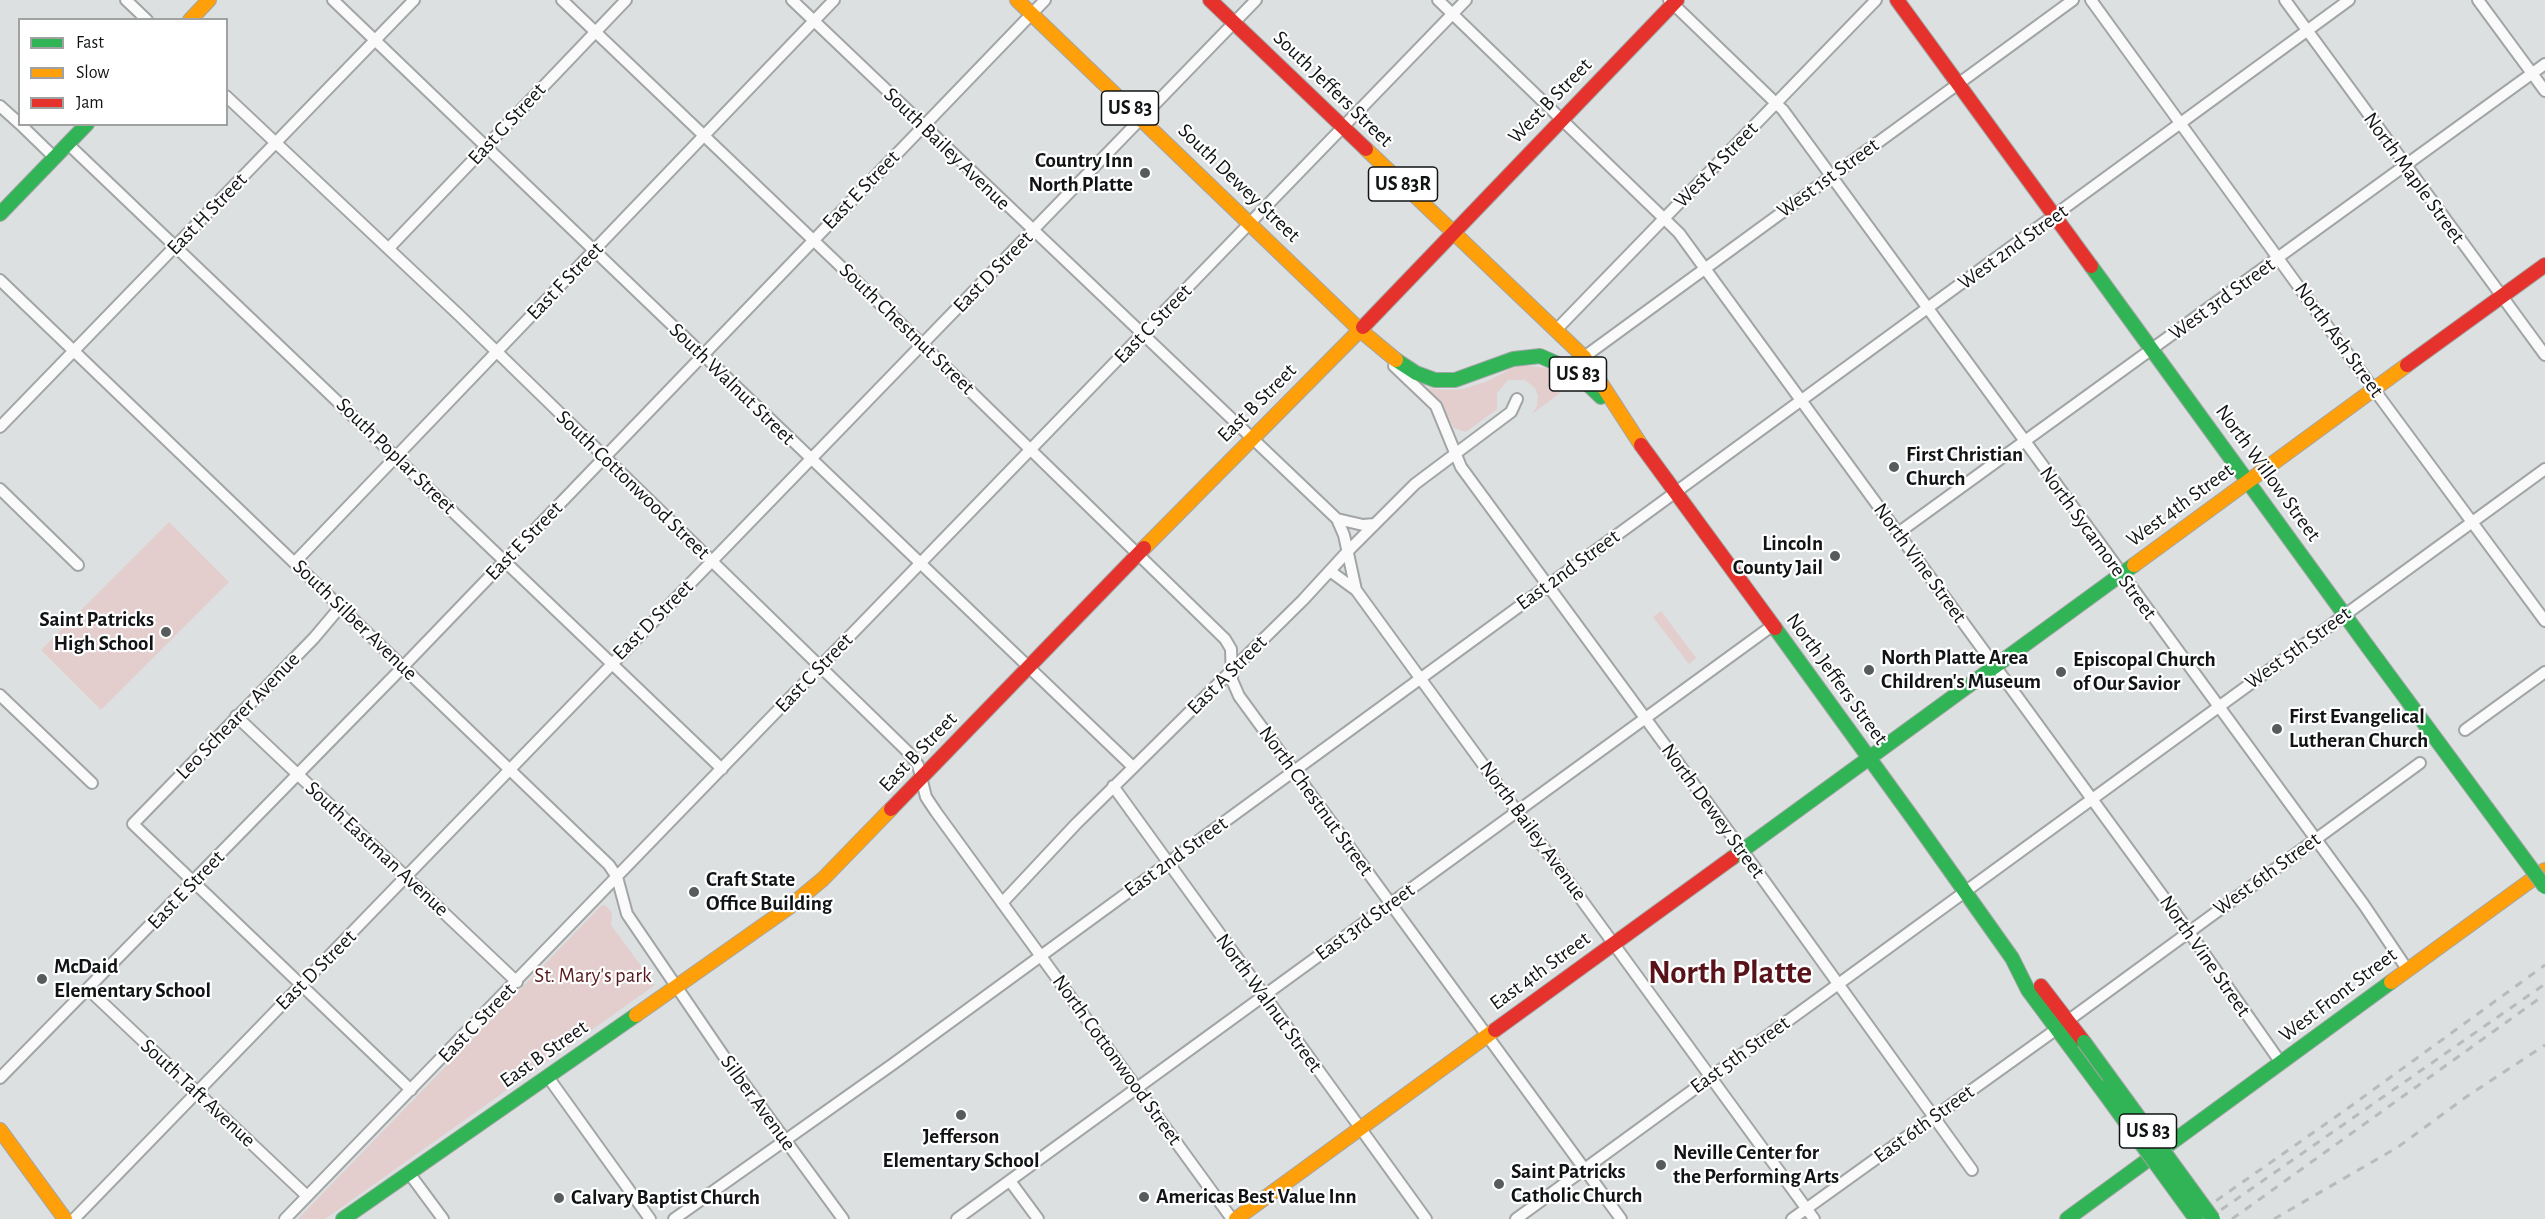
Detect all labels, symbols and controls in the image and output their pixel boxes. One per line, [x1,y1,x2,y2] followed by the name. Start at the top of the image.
[18,18,228,126] legend
[1268,25,1398,153] street label: South Jeffers Street
[76,34,104,52] text: Fast
[1503,53,1597,149] street label: West B Street
[76,64,109,82] text: Slow
[463,78,551,170] street label: East G Street
[878,82,1016,216] street label: South Bailey Avenue
[1102,91,1158,125] road number: US 83
[76,94,104,112] text: Jam
[2358,107,2470,249] street label: North Maple Street
[1669,117,1763,213] street label: West A Street
[1173,118,1305,248] street label: South Dewey Street
[1772,133,1884,223] street label: West 1st Street
[817,145,905,235] street label: East E Street
[1029,148,1133,198] place label: Country Inn North Platte
[1138,166,1152,180] marker: Country Inn North Platte
[1368,167,1438,201] road number: US 83R
[162,168,252,260] street label: East H Street
[1953,199,2073,295] street label: West 2nd Street
[948,226,1038,318] street label: East D Street
[521,237,609,325] street label: East F Street
[2164,252,2280,346] street label: West 3rd Street
[834,258,980,400] street label: South Chestnut Street
[2289,278,2389,402] street label: North Ash Street
[1109,279,1197,369] street label: East C Street
[664,318,800,450] street label: South Walnut Street
[1550,357,1606,391] road number: US 83
[1212,358,1302,448] street label: East B Street
[331,392,461,520] street label: South Poplar Street
[2210,400,2326,546] street label: North Willow Street
[551,405,715,565] street label: South Cottonwood Street
[1906,442,2023,492] place label: First Christian Church
[2122,458,2238,552] street label: West 4th Street
[1887,460,1901,474] marker: First Christian Church
[2034,461,2162,625] street label: North Sycamore Street
[480,496,568,586] street label: East E Street
[1868,498,1972,628] street label: North Vine Street
[1511,524,1625,616] street label: East 2nd Street
[1733,531,1823,581] place label: Lincoln County Jail
[1828,549,1842,563] marker: Lincoln County Jail
[287,554,423,686] street label: South Silber Avenue
[607,574,699,666] street label: East D Street
[2240,601,2356,695] street label: West 5th Street
[39,607,154,657] place label: Saint Patricks High School
[1781,608,1893,750] street label: North Jeffers Street
[159,625,173,639] marker: Saint Patricks High School
[770,628,858,718] street label: East C Street
[1182,630,1272,720] street label: East A Street
[1881,645,2041,695] place label: North Platte Area Children's Museum
[171,647,305,785] street label: Leo Schearer Avenue
[2073,647,2216,697] place label: Episcopal Church of Our Savior
[1862,663,1876,677] marker: North Platte Area Children's Museum
[2054,665,2068,679] marker: Episcopal Church of Our Savior
[2289,704,2428,754] place label: First Evangelical Lutheran Church
[874,707,962,797] street label: East B Street
[1253,721,1379,881] street label: North Chestnut Street
[2270,722,2284,736] marker: First Evangelical Lutheran Church
[1656,739,1770,883] street label: North Dewey Street
[1474,756,1592,906] street label: North Bailey Avenue
[300,776,454,922] street label: South Eastman Avenue
[1119,811,1233,903] street label: East 2nd Street
[2209,827,2325,921] street label: West 6th Street
[142,845,230,935] street label: East E Street
[706,867,832,917] place label: Craft State Office Building
[1310,878,1420,966] street label: East 3rd Street
[687,885,701,899] marker: Craft State Office Building
[2154,891,2256,1021] street label: North Vine Street
[270,924,362,1016] street label: East D Street
[1485,926,1595,1016] street label: East 4th Street
[1210,929,1328,1077] street label: North Walnut Street
[2274,942,2402,1048] street label: West Front Street
[1648,953,1812,993] district label: North Platte
[54,954,211,1004] place label: McDaid Elementary School
[534,963,652,989] park label: St. Mary's park
[1047,970,1187,1150] street label: North Cottonwood Street
[35,972,49,986] marker: McDaid Elementary School
[433,978,521,1068] street label: East C Street
[1685,1011,1795,1099] street label: East 5th Street
[495,1015,593,1093] street label: East B Street
[135,1033,261,1153] street label: South Taft Avenue
[715,1050,801,1156] street label: Silber Avenue
[1869,1079,1979,1169] street label: East 6th Street
[954,1108,968,1122] marker: Jefferson Elementary School
[2120,1114,2176,1148] road number: US 83
[883,1124,1039,1174] place label: Jefferson Elementary School
[1673,1140,1839,1190] place label: Neville Center for the Performing Arts
[1654,1158,1668,1172] marker: Neville Center for the Performing Arts
[1511,1159,1642,1209] place label: Saint Patricks Catholic Church
[1492,1177,1506,1191] marker: Saint Patricks Catholic Church
[1156,1184,1357,1210] place label: Americas Best Value Inn
[571,1185,760,1211] place label: Calvary Baptist Church
[1137,1190,1151,1204] marker: Americas Best Value Inn
[552,1191,566,1205] marker: Calvary Baptist Church

